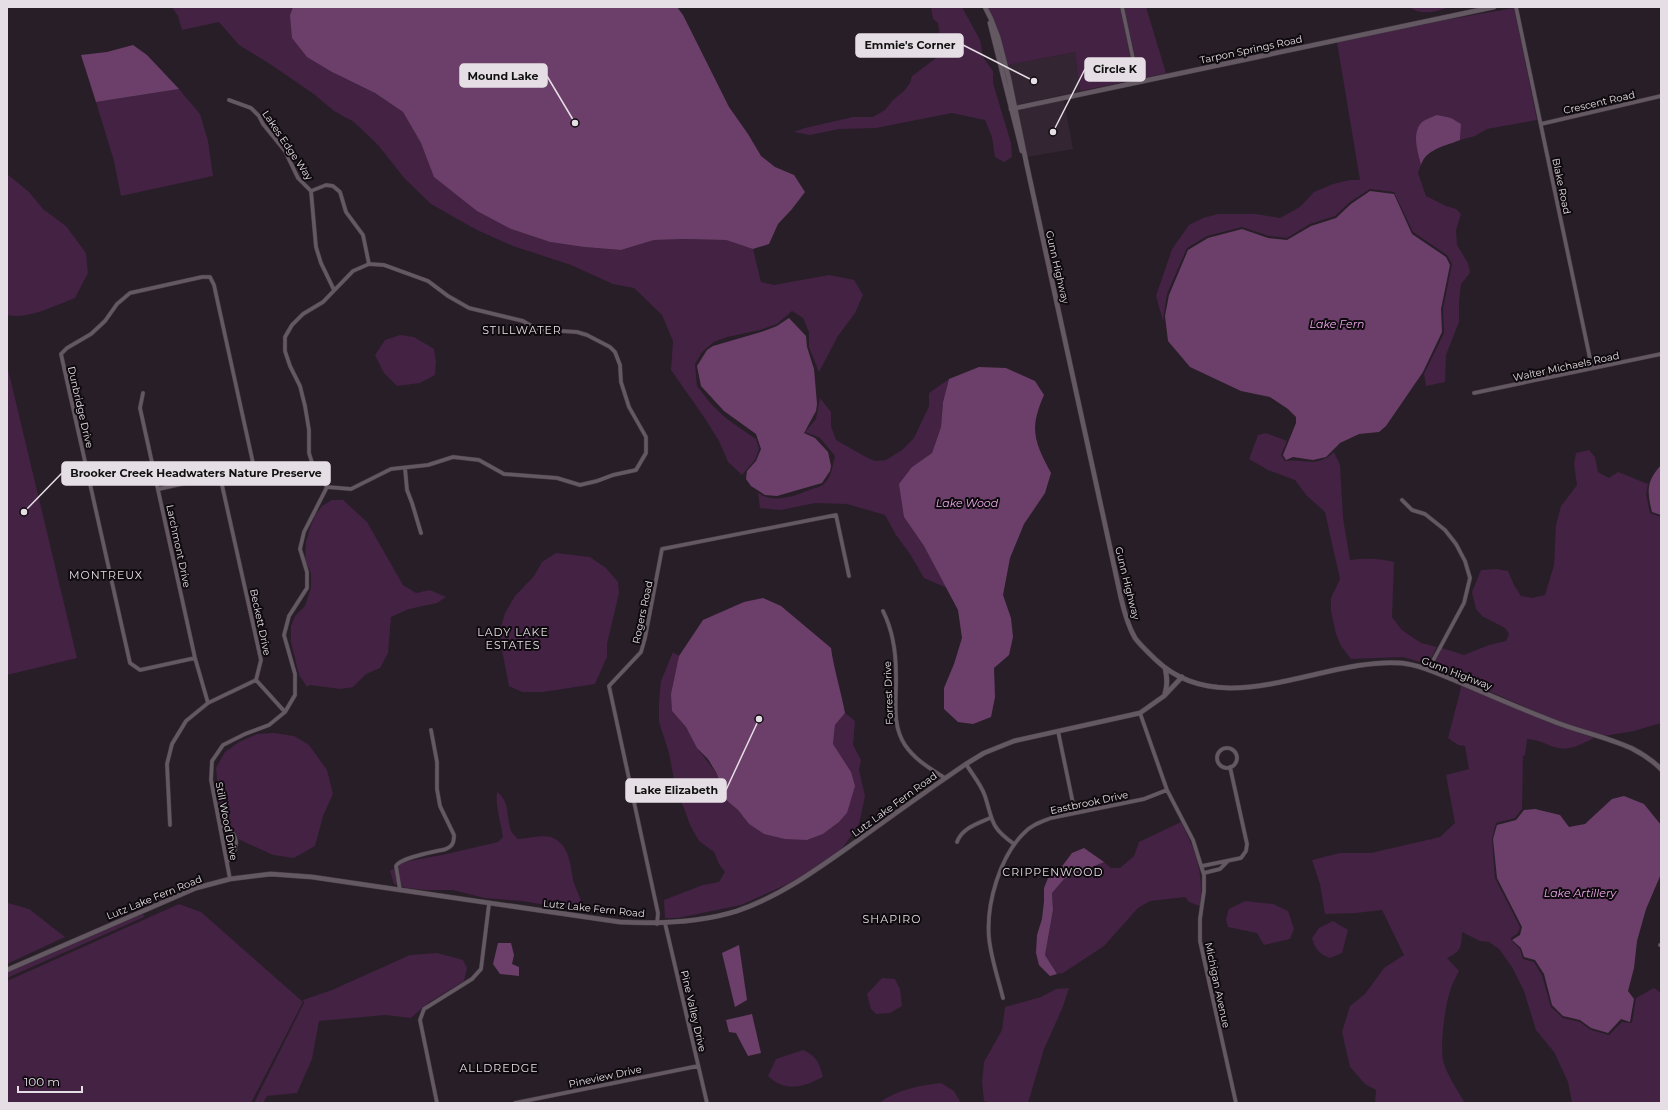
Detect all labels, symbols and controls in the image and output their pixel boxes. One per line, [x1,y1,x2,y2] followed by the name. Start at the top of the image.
[1199,32,1304,67] street label: Tarpon Springs Road
[856,34,963,57] callout: Emmie's Corner
[864,38,956,52] text: Emmie's Corner
[1085,58,1145,81] callout: Circle K
[1093,62,1138,76] text: Circle K
[460,64,547,87] callout: Mound Lake
[467,69,539,83] text: Mound Lake
[1562,88,1636,117] street label: Crescent Road
[259,108,316,183] street label: Lakes Edge Way
[1549,157,1574,215] street label: Blake Road
[1043,229,1072,305] street label: Gunn Highway
[1310,317,1364,331] water label: Lake Fern
[482,323,562,337] district label: STILLWATER
[1512,349,1620,384] street label: Walter Michaels Road
[65,365,96,449] street label: Dunbridge Drive
[62,462,330,485] callout: Brooker Creek Headwaters Nature Preserve
[70,466,322,480] text: Brooker Creek Headwaters Nature Preserve
[936,496,999,510] water label: Lake Wood
[163,503,194,589] street label: Larchmont Drive
[1112,545,1143,621] street label: Gunn Highway
[69,568,143,582] district label: MONTREUX
[629,579,656,645] street label: Rogers Road
[247,588,274,657] street label: Beckett Drive
[477,625,549,652] district label: LADY LAKE ESTATES
[1420,654,1495,693] street label: Gunn Highway
[881,661,896,725] street label: Forrest Drive
[849,769,939,840] street label: Lutz Lake Fern Road
[626,779,726,802] callout: Lake Elizabeth
[213,781,240,861] street label: Still Wood Drive
[634,783,718,797] text: Lake Elizabeth
[1049,788,1129,817] street label: Eastbrook Drive
[1002,865,1104,879] district label: CRIPPENWOOD
[104,872,204,923] street label: Lutz Lake Fern Road
[1544,886,1617,900] water label: Lake Artillery
[542,897,645,920] street label: Lutz Lake Fern Road
[863,912,921,926] district label: SHAPIRO
[1202,941,1233,1029] street label: Michigan Avenue
[678,969,709,1053] street label: Pine Valley Drive
[459,1061,539,1075] district label: ALLDREDGE
[567,1062,643,1091] street label: Pineview Drive
[18,1068,82,1094] scale bar
[24,1074,60,1089] text: 100 m

